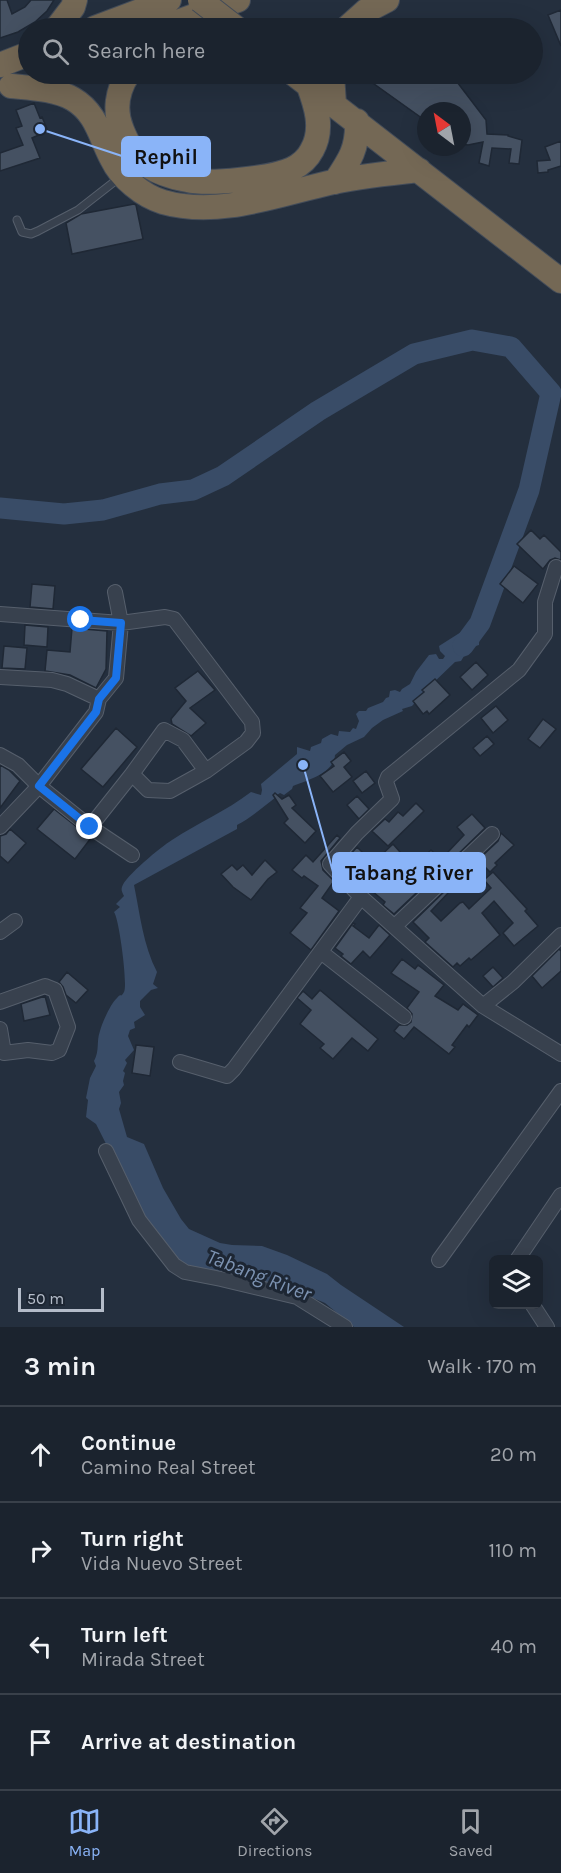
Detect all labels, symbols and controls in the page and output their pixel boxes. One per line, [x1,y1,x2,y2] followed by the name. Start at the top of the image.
[18,18,543,84] search box
[39,35,72,68] icon: search
[87,38,205,64] text: Search here
[417,102,471,156] north arrow
[122,137,210,176] callout: Rephil
[134,145,198,169] text: Rephil
[67,606,93,632] route start
[76,813,102,839] route end
[333,853,485,892] callout: Tabang River
[345,861,474,885] text: Tabang River
[203,1244,316,1306] water label: Tabang River
[489,1255,543,1309] map controls
[489,1255,543,1309] button: layers
[18,1285,104,1312] scale bar
[27,1289,64,1308] text: 50 m
[24,1351,96,1382] text: 3 min
[427,1355,537,1378] text: Walk · 170 m
[81,1430,176,1456] text: Continue
[24,1438,57,1471] icon: ahead
[490,1443,537,1466] text: 20 m
[81,1456,255,1479] text: Camino Real Street
[81,1526,184,1552] text: Turn right
[24,1534,57,1567] icon: right
[488,1539,537,1562] text: 110 m
[81,1552,243,1575] text: Vida Nuevo Street
[81,1622,168,1648] text: Turn left
[24,1630,57,1663] icon: left
[491,1635,537,1658] text: 40 m
[81,1648,205,1671] text: Mirada Street
[24,1726,57,1759] icon: arrive
[81,1729,296,1755] text: Arrive at destination
[68,1805,101,1860] tab: Map
[237,1805,312,1860] tab: Directions
[449,1805,493,1860] tab: Saved

